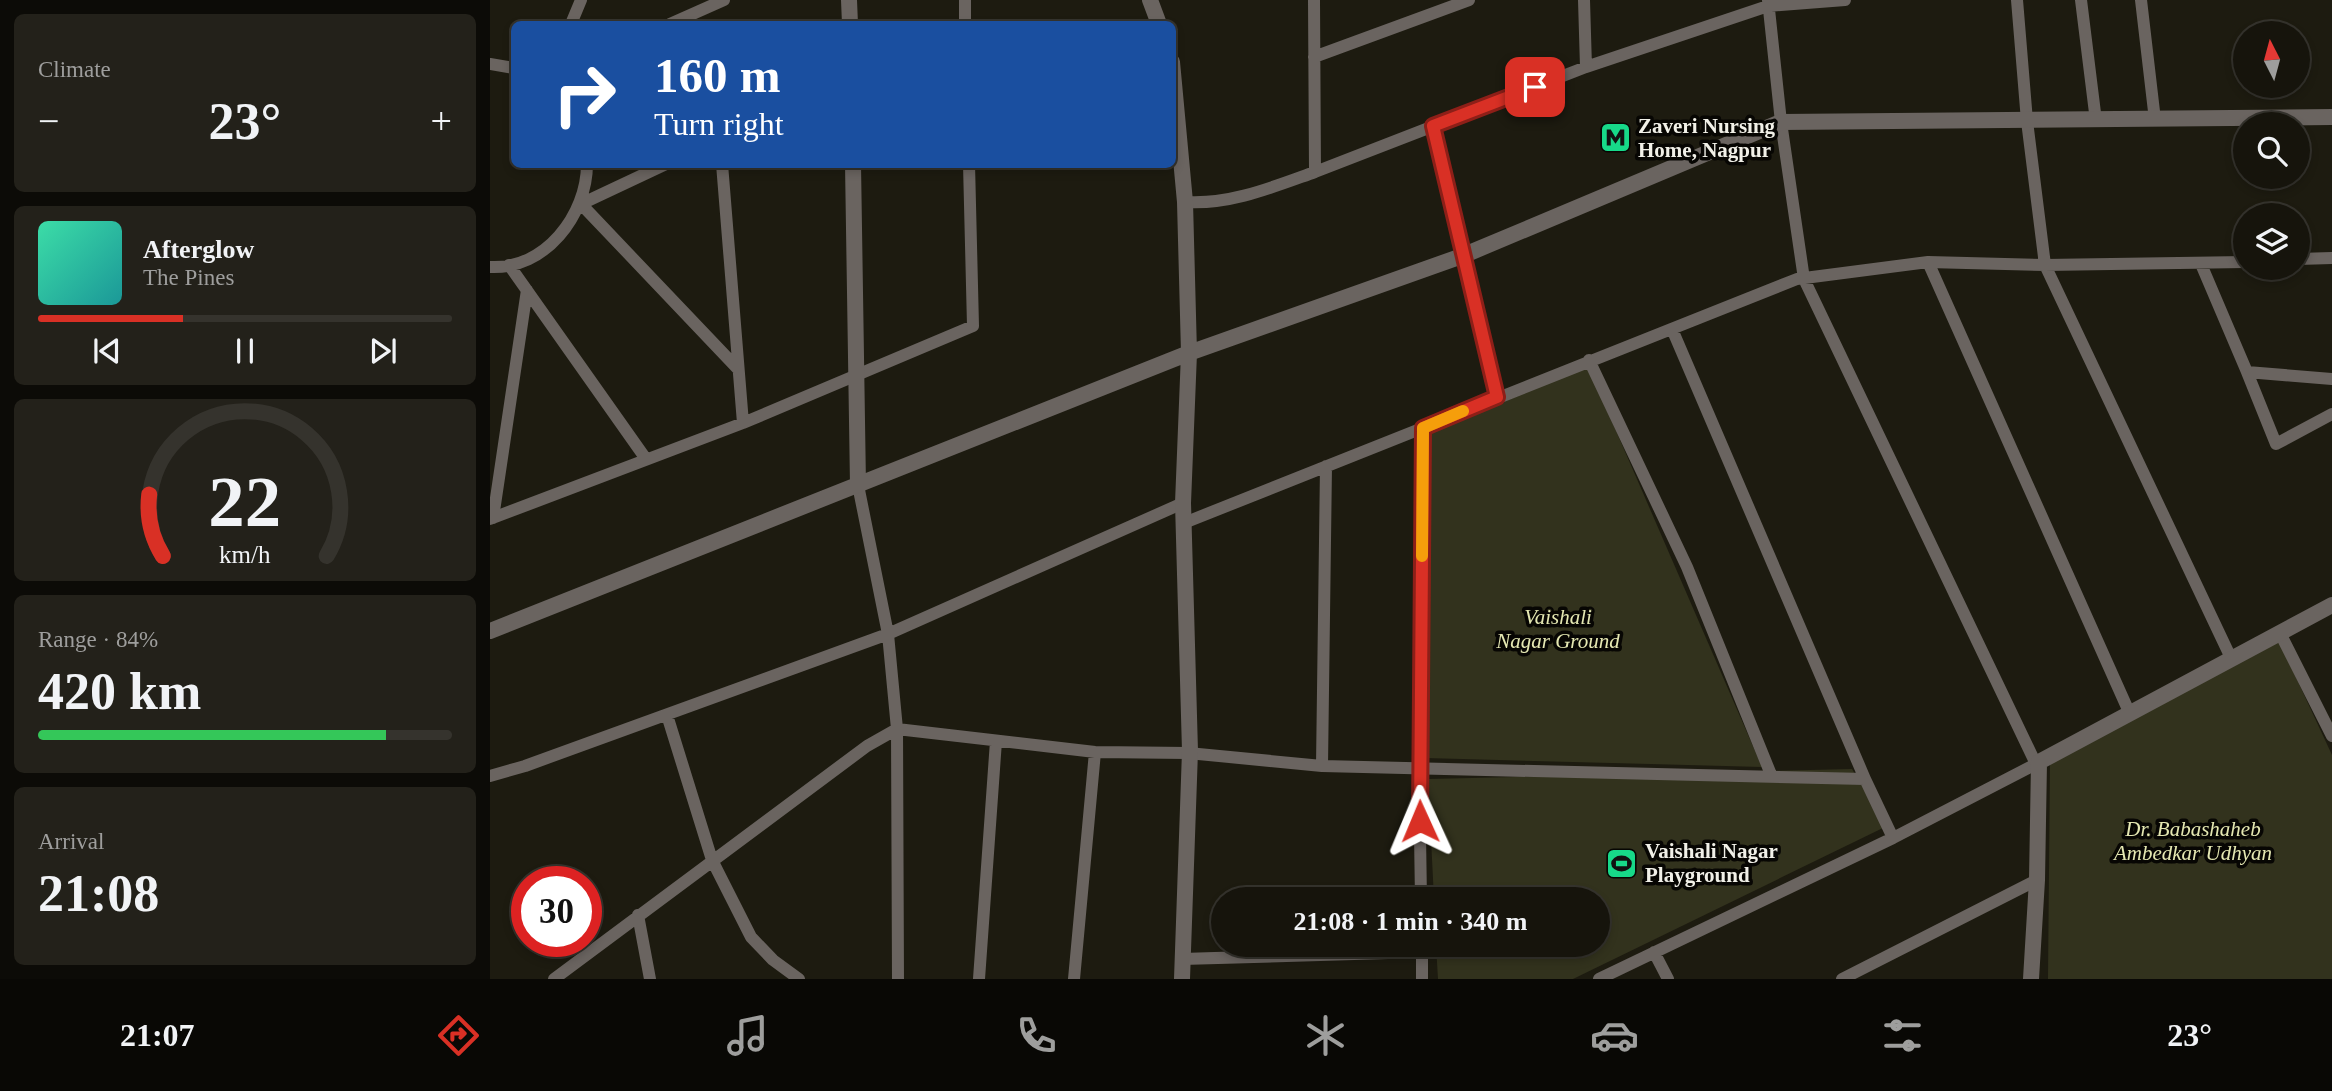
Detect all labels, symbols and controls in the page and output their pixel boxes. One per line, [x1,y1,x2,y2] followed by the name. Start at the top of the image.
[2233,21,2310,98] north arrow
[2233,21,2310,280] map controls
[654,48,781,103] text: 160 m
[539,49,630,140] icon: right
[38,57,111,82] text: Climate
[1505,57,1565,117] pin
[1516,68,1554,106] icon: arrive
[209,93,281,150] text: 23°
[38,100,59,142] text: −
[431,100,452,142] text: +
[654,106,784,142] text: Turn right
[2233,112,2310,189] button: search
[1638,114,1776,162] place label: Zaveri Nursing Home, Nagpur
[1598,121,1632,155] metro station icon: Zaveri Nursing Home, Nagpur
[2233,203,2310,280] button: layers
[143,235,254,264] text: Afterglow
[143,265,234,290] text: The Pines
[88,332,126,370] icon: previous
[226,332,264,370] icon: pause
[364,332,402,370] icon: next
[209,461,281,542] text: 22
[219,540,271,567] text: km/h
[1495,605,1620,653] park label: Vaishali Nagar Ground
[38,627,158,652] text: Range · 84%
[38,663,201,720] text: 420 km
[1383,784,1457,858] position arrow
[2112,817,2272,865] park label: Dr. Babashaheb Ambedkar Udhyan
[38,829,104,854] text: Arrival
[1645,839,1778,887] place label: Vaishali Nagar Playground
[1605,846,1639,880] sports icon: Vaishali Nagar Playground
[38,865,159,922] text: 21:08
[511,866,602,957] speed limit sign: 30
[1294,907,1528,936] text: 21:08 · 1 min · 340 m
[434,1011,483,1060] icon: directions
[723,1011,772,1060] icon: music
[1012,1011,1061,1060] icon: phone
[1301,1011,1350,1060] icon: climate
[1590,1011,1639,1060] icon: car
[1878,1011,1927,1060] icon: filters
[120,1017,195,1053] text: 21:07
[2167,1017,2212,1053] text: 23°

